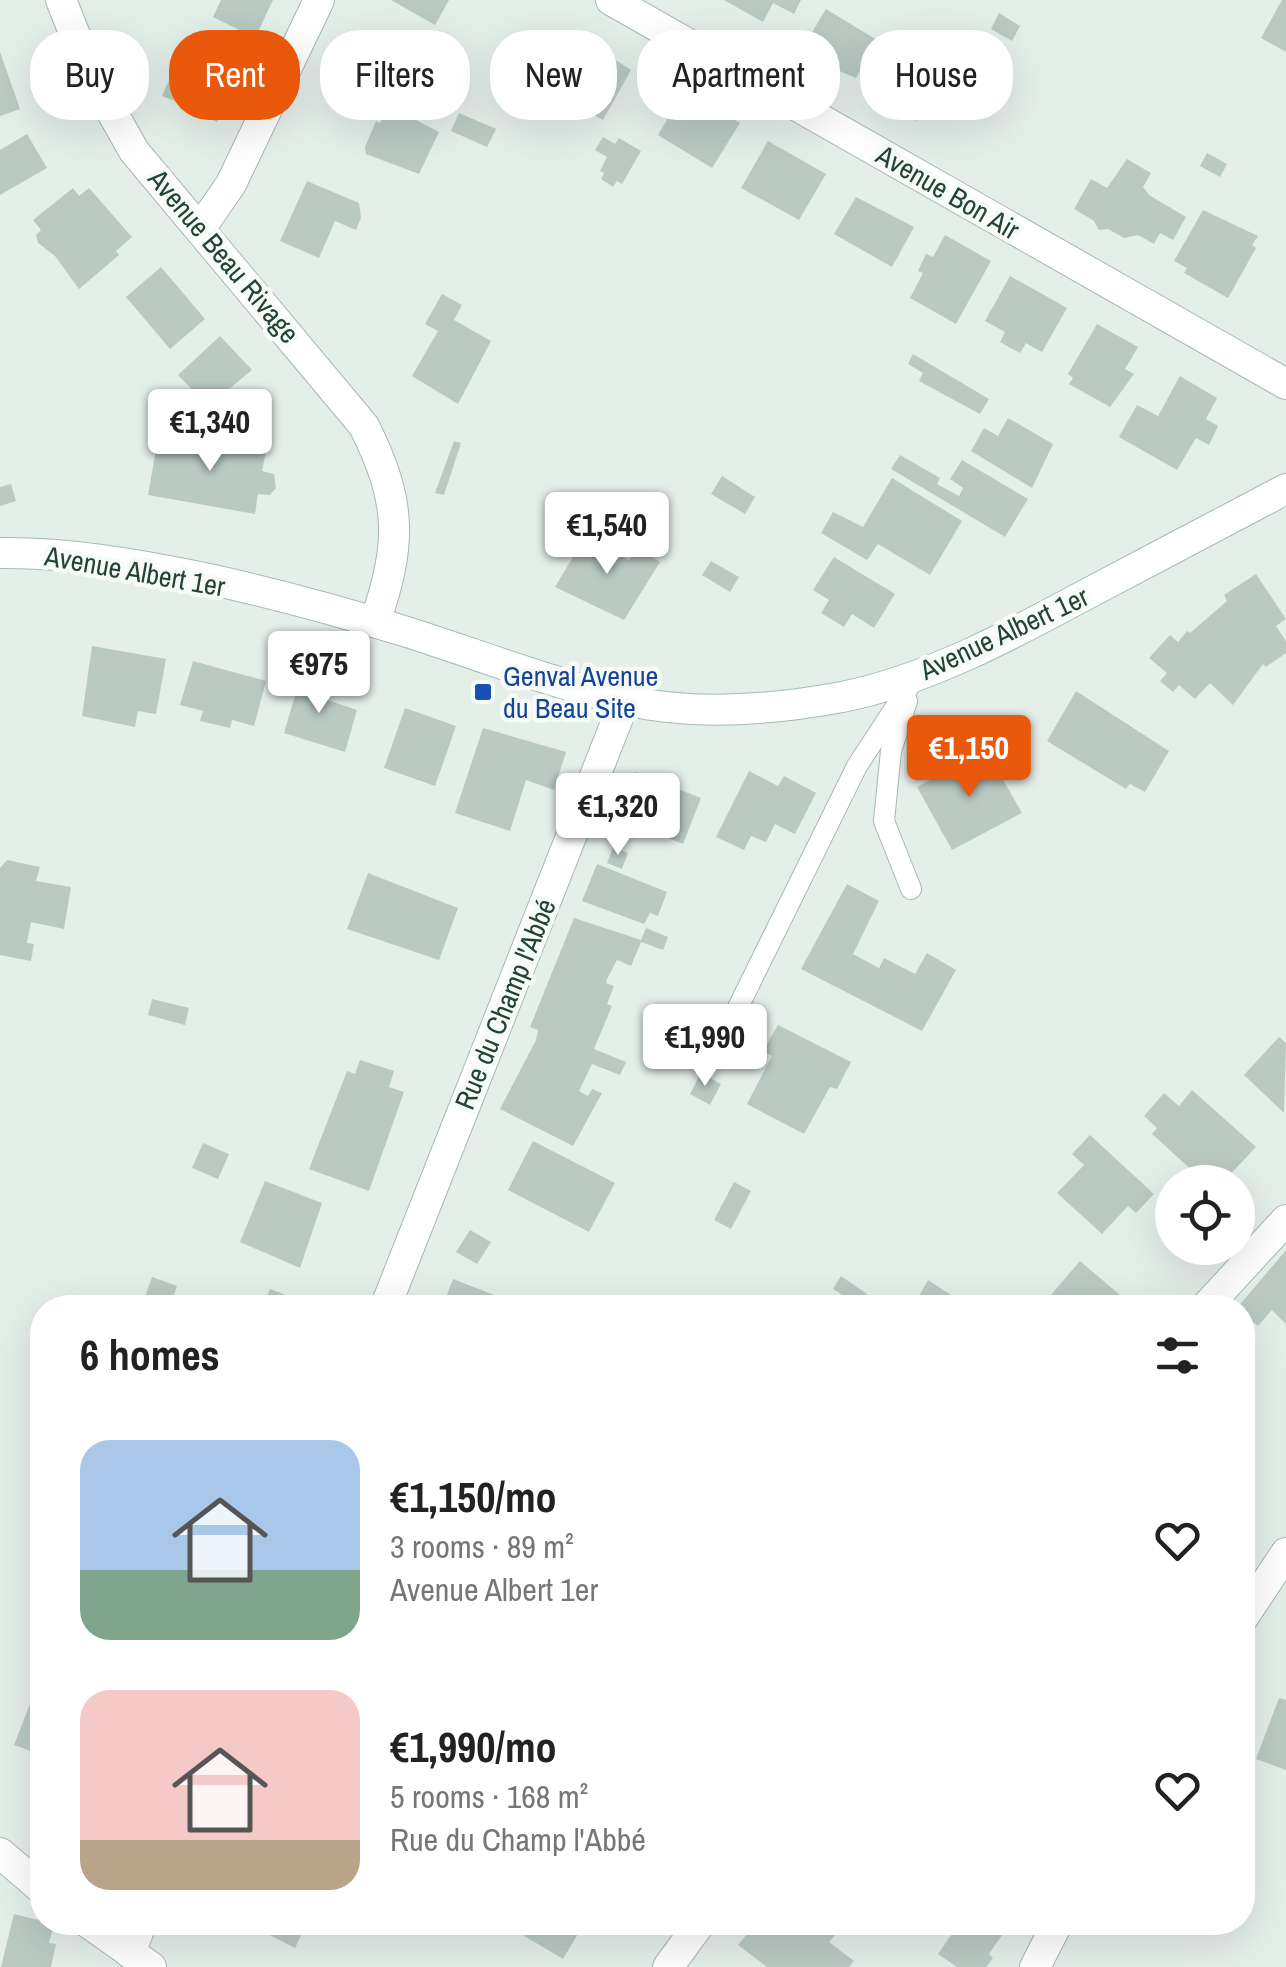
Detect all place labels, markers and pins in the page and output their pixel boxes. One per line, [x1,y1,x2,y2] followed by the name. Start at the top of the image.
[129,389,291,474] pin: €1,340
[526,492,688,577] pin: €1,540
[260,631,378,716] pin: €975
[503,657,658,727] place label: Genval Avenue du Beau Site
[472,681,494,703] marker: Genval Avenue du Beau Site
[888,715,1050,800] pin: €1,150
[537,773,699,858] pin: €1,320
[624,1004,786,1089] pin: €1,990

